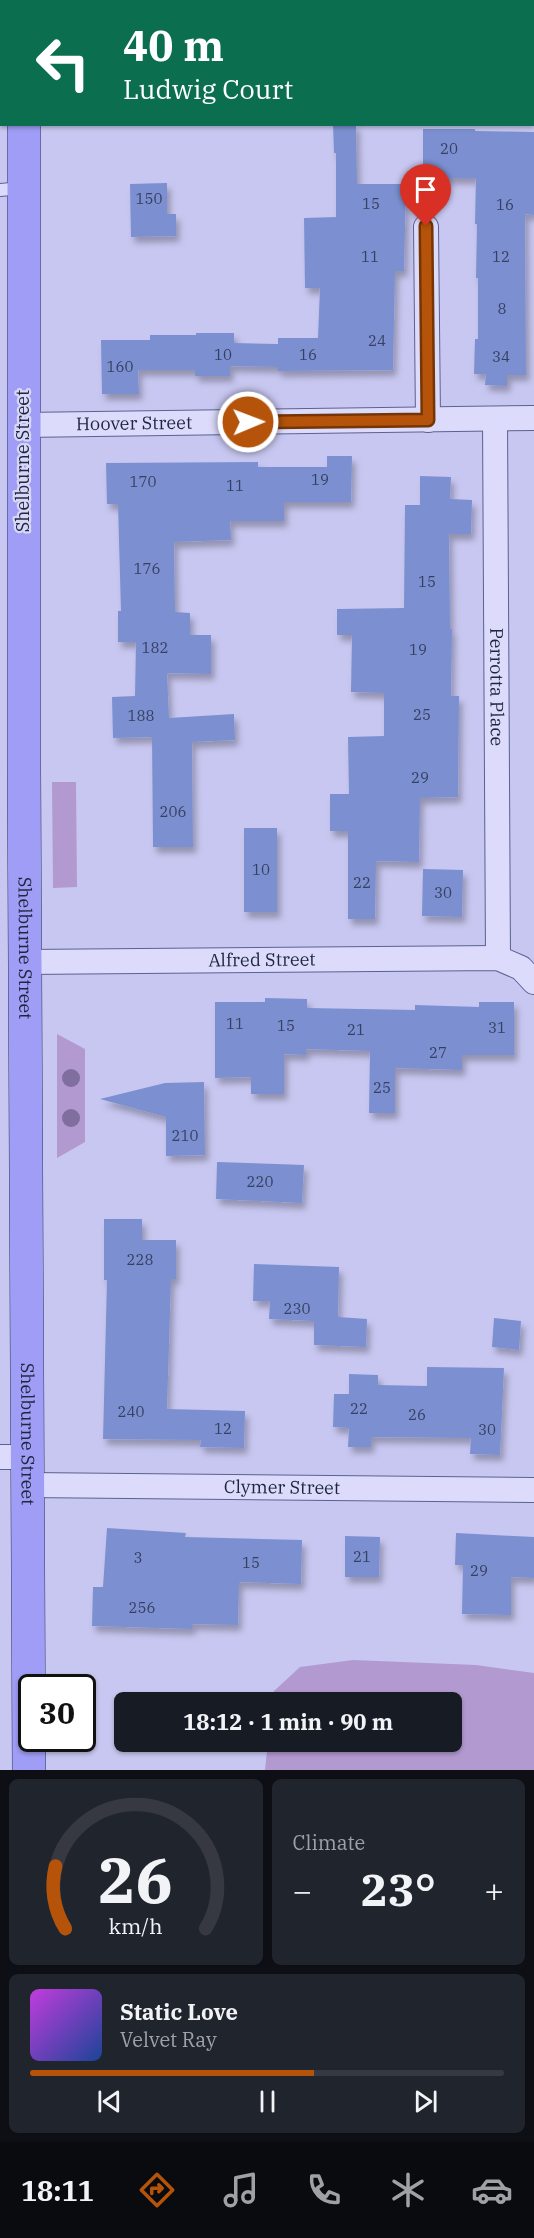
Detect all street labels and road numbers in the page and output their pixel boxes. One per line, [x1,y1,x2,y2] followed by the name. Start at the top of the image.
[11,390,34,532] street label: Shelburne Street
[76,411,192,435] street label: Hoover Street
[485,628,509,746] street label: Perrotta Place
[14,877,37,1019] street label: Shelburne Street
[208,948,316,971] street label: Alfred Street
[16,1363,40,1505] street label: Shelburne Street
[224,1475,340,1499] street label: Clymer Street

